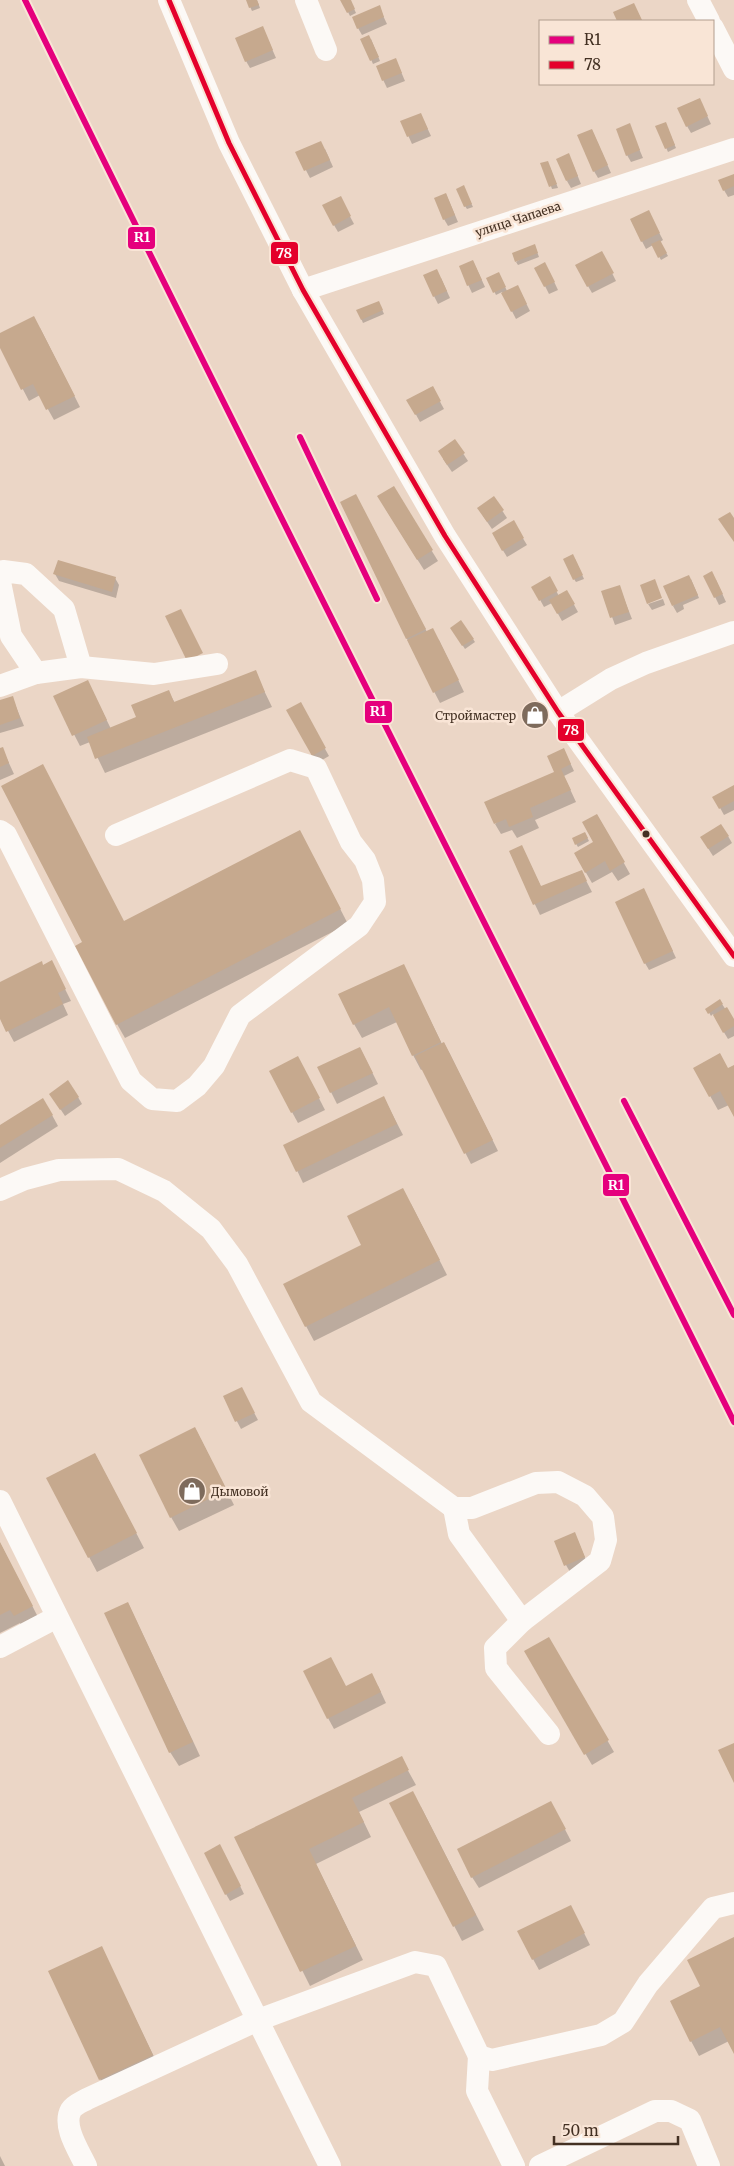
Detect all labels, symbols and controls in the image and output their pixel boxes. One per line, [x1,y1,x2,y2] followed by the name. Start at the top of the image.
[539,20,714,85] legend
[584,30,601,49] text: R1
[584,55,601,74] text: 78
[473,198,563,240] street label: улица Чапаева
[127,226,156,250] line badge: R1
[134,228,151,246] text: R1
[270,241,299,265] line badge: 78
[276,244,293,262] text: 78
[364,700,393,724] line badge: R1
[520,700,550,730] shop icon: Строймастер
[370,702,387,720] text: R1
[435,708,516,723] place label: Строймастер
[557,718,585,742] line badge: 78
[563,721,580,739] text: 78
[641,829,651,839] unlabelled marker
[602,1173,630,1197] line badge: R1
[608,1176,625,1194] text: R1
[177,1476,207,1506] shop icon: Дымовой
[211,1484,269,1499] place label: Дымовой
[554,2114,678,2146] scale bar
[562,2121,599,2140] text: 50 m

